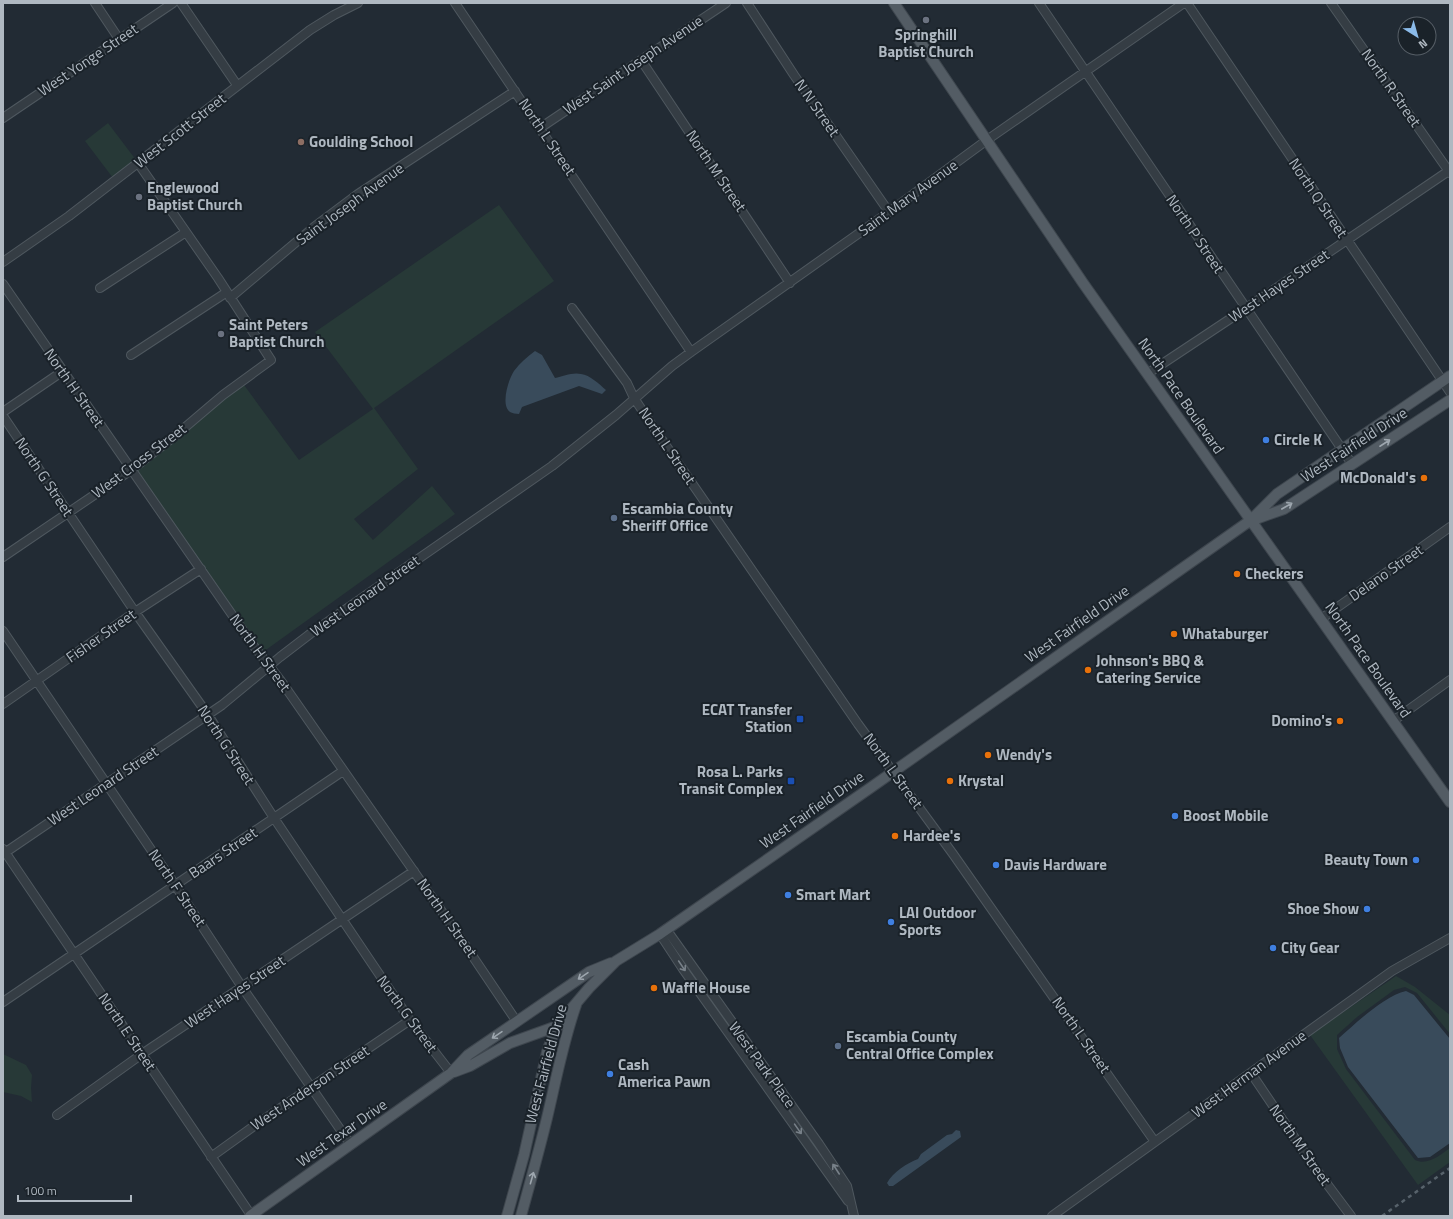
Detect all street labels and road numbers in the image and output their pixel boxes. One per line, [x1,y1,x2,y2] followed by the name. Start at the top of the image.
[558,9,707,120] street label: West Saint Joseph Avenue
[33,17,143,102] street label: West Yonge Street
[1356,44,1427,132] street label: North R Street
[789,74,846,142] street label: N N Street
[129,87,231,174] street label: West Scott Street
[513,93,582,181] street label: North L Street
[680,125,753,217] street label: North M Street
[1283,153,1354,243] street label: North Q Street
[853,154,962,242] street label: Saint Mary Avenue
[291,157,408,251] street label: Saint Joseph Avenue
[1161,190,1231,278] street label: North P Street
[1224,243,1334,328] street label: West Hayes Street
[1133,333,1230,458] street label: North Pace Boulevard
[39,343,111,433] street label: North H Street
[1296,401,1411,488] street label: West Fairfield Drive
[633,402,702,490] street label: North L Street
[87,417,191,504] street label: West Cross Street
[9,433,80,521] street label: North G Street
[1344,538,1428,607] street label: Delano Street
[305,549,425,642] street label: West Leonard Street
[1020,579,1134,668] street label: West Fairfield Drive
[1320,597,1417,722] street label: North Pace Boulevard
[61,603,141,668] street label: Fisher Street
[224,609,297,697] street label: North H Street
[192,700,261,790] street label: North G Street
[858,728,929,814] street label: North L Street
[43,740,163,831] street label: West Leonard Street
[755,765,869,854] street label: West Fairfield Drive
[184,821,262,884] street label: Baars Street
[143,844,212,932] street label: North F Street
[412,873,484,963] street label: North H Street
[180,949,290,1034] street label: West Hayes Street
[371,970,444,1058] street label: North G Street
[93,988,163,1076] street label: North E Street
[1046,992,1117,1078] street label: North L Street
[519,1002,573,1126] street label: West Fairfield Drive
[723,1017,802,1113] street label: West Park Place
[1186,1024,1311,1123] street label: West Herman Avenue
[246,1039,374,1136] street label: West Anderson Street
[292,1093,392,1172] street label: West Texar Drive
[1264,1099,1337,1191] street label: North M Street

